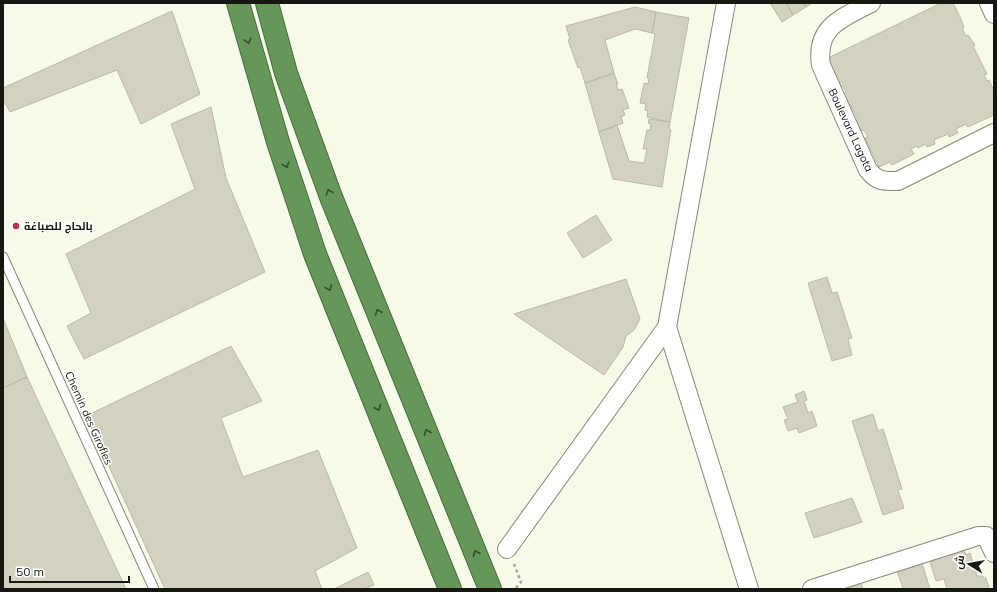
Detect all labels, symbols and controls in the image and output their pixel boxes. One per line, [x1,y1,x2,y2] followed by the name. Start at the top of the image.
[243,37,252,44] one-way arrow
[826,86,876,174] street label: Boulevard Lagota
[281,162,290,169] one-way arrow
[325,188,333,195] one-way arrow
[24,219,93,234] place label: بالحاج للصباغة
[11,221,21,231] marker: بالحاج للصباغة
[324,283,332,291] one-way arrow
[374,309,382,316] one-way arrow
[62,369,116,467] street label: Chemin des Girofles
[374,405,382,412] one-way arrow
[423,429,431,436] one-way arrow
[949,544,989,584] north arrow
[472,549,480,556] one-way arrow
[951,554,967,570] text: ش
[10,558,129,584] scale bar
[16,564,44,579] text: 50 m

